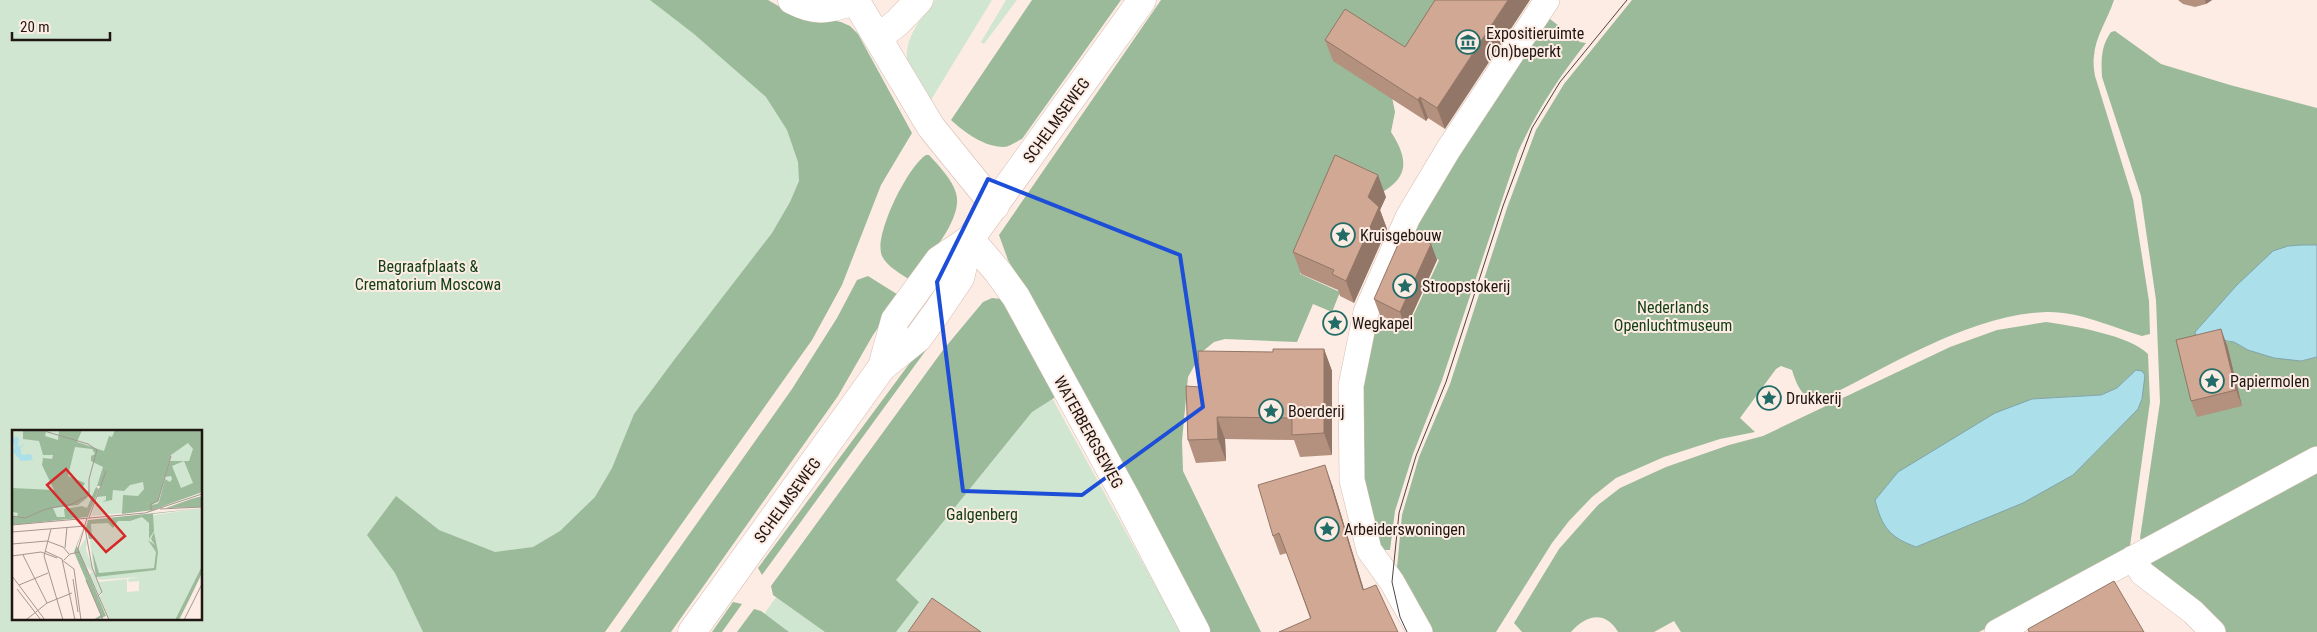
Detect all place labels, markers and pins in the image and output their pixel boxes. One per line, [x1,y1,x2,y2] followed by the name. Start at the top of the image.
[1486,24,1584,61] place label: Expositieruimte (On)beperkt
[1455,29,1481,55] museum icon: Expositieruimte (On)beperkt
[1330,222,1356,248] place icon: Kruisgebouw
[1360,226,1442,245] place label: Kruisgebouw
[1392,273,1418,299] place icon: Stroopstokerij
[1422,277,1510,296] place label: Stroopstokerij
[1322,310,1348,336] place icon: Wegkapel
[1352,314,1413,333] place label: Wegkapel
[2199,368,2225,394] place icon: Papiermolen
[2230,372,2309,391] place label: Papiermolen
[1756,385,1782,411] place icon: Drukkerij
[1786,389,1842,408] place label: Drukkerij
[1258,398,1284,424] place icon: Boerderij
[1288,402,1345,421] place label: Boerderij
[1314,516,1340,542] place icon: Arbeiderswoningen
[1344,520,1466,539] place label: Arbeiderswoningen

